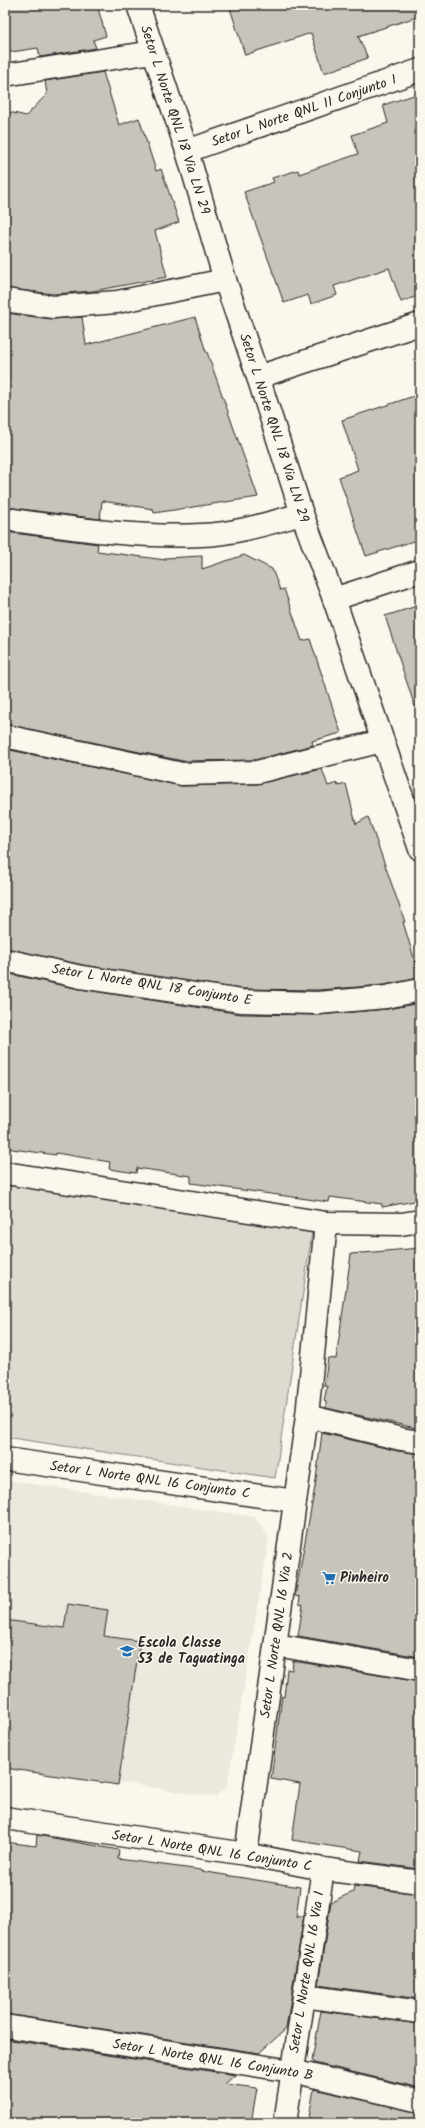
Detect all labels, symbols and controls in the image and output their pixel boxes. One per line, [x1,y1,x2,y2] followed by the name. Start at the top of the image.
[134,23,216,218] street label: Setor L Norte QNL 18 Via LN 29
[208,69,400,153] street label: Setor L Norte QNL 11 Conjunto I
[233,331,315,526] street label: Setor L Norte QNL 18 Via LN 29
[50,958,254,1012] street label: Setor L Norte QNL 18 Conjunto E
[48,1455,252,1505] street label: Setor L Norte QNL 16 Conjunto C
[254,1551,300,1719] street label: Setor L Norte QNL 16 Via 2
[340,1567,390,1589] place label: Pinheiro
[321,1570,337,1586] supermarket icon: Pinheiro
[137,1632,245,1670] place label: Escola Classe 53 de Taguatinga
[119,1643,135,1659] school or university icon: Escola Classe 53 de Taguatinga
[111,1824,313,1878] street label: Setor L Norte QNL 16 Conjunto C
[283,1889,331,2055] street label: Setor L Norte QNL 16 Via 1
[111,2033,315,2087] street label: Setor L Norte QNL 16 Conjunto B

